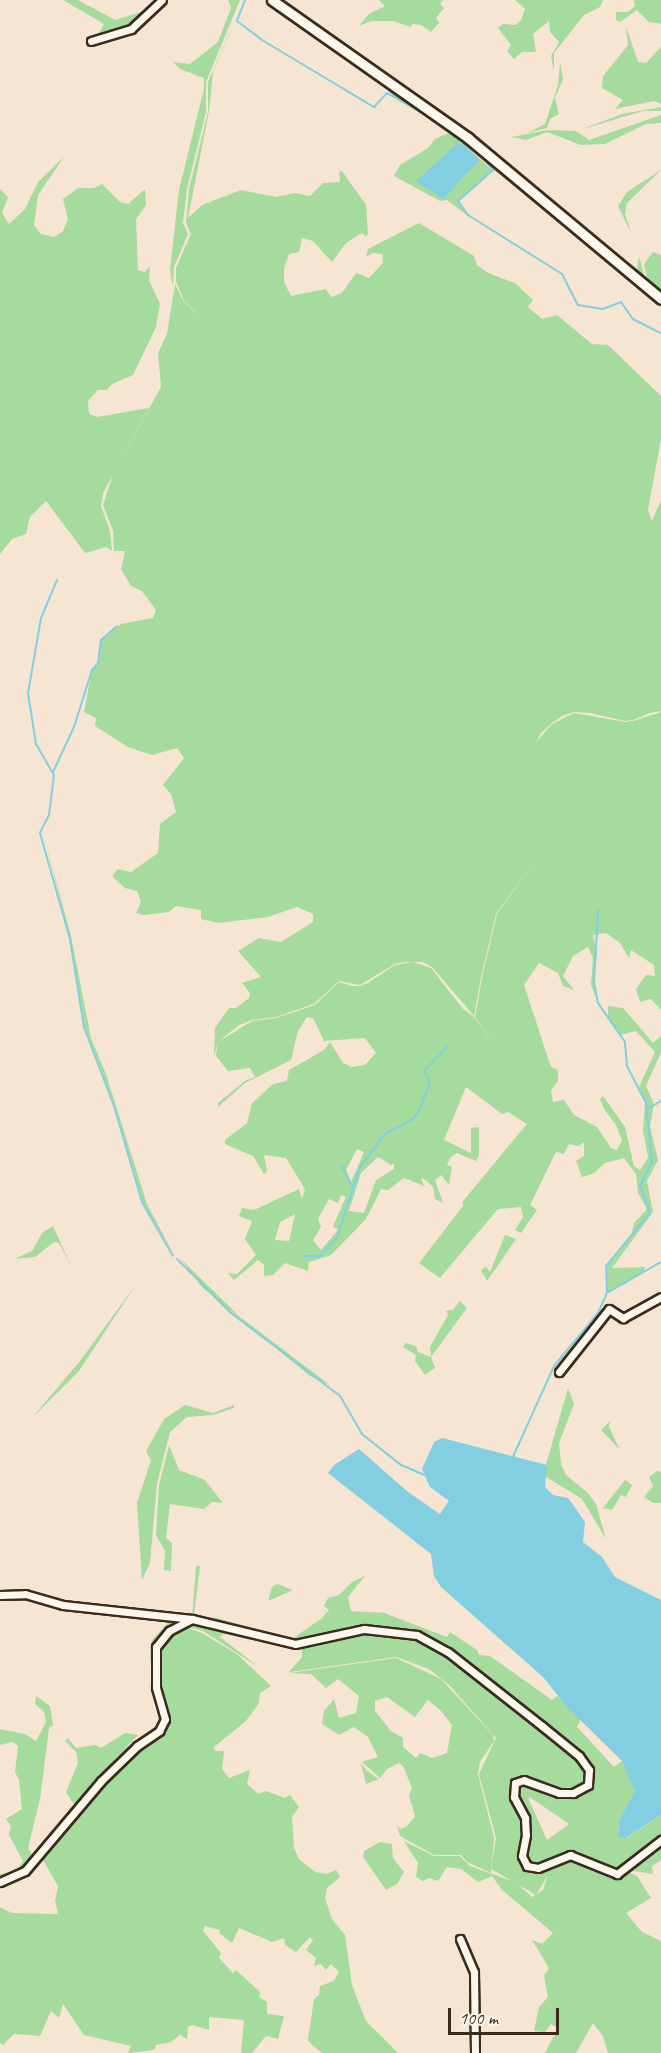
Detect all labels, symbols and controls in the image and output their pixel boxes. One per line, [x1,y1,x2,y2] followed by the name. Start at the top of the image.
[451,1996,562,2034] scale bar
[459,2007,498,2029] text: 100 m

